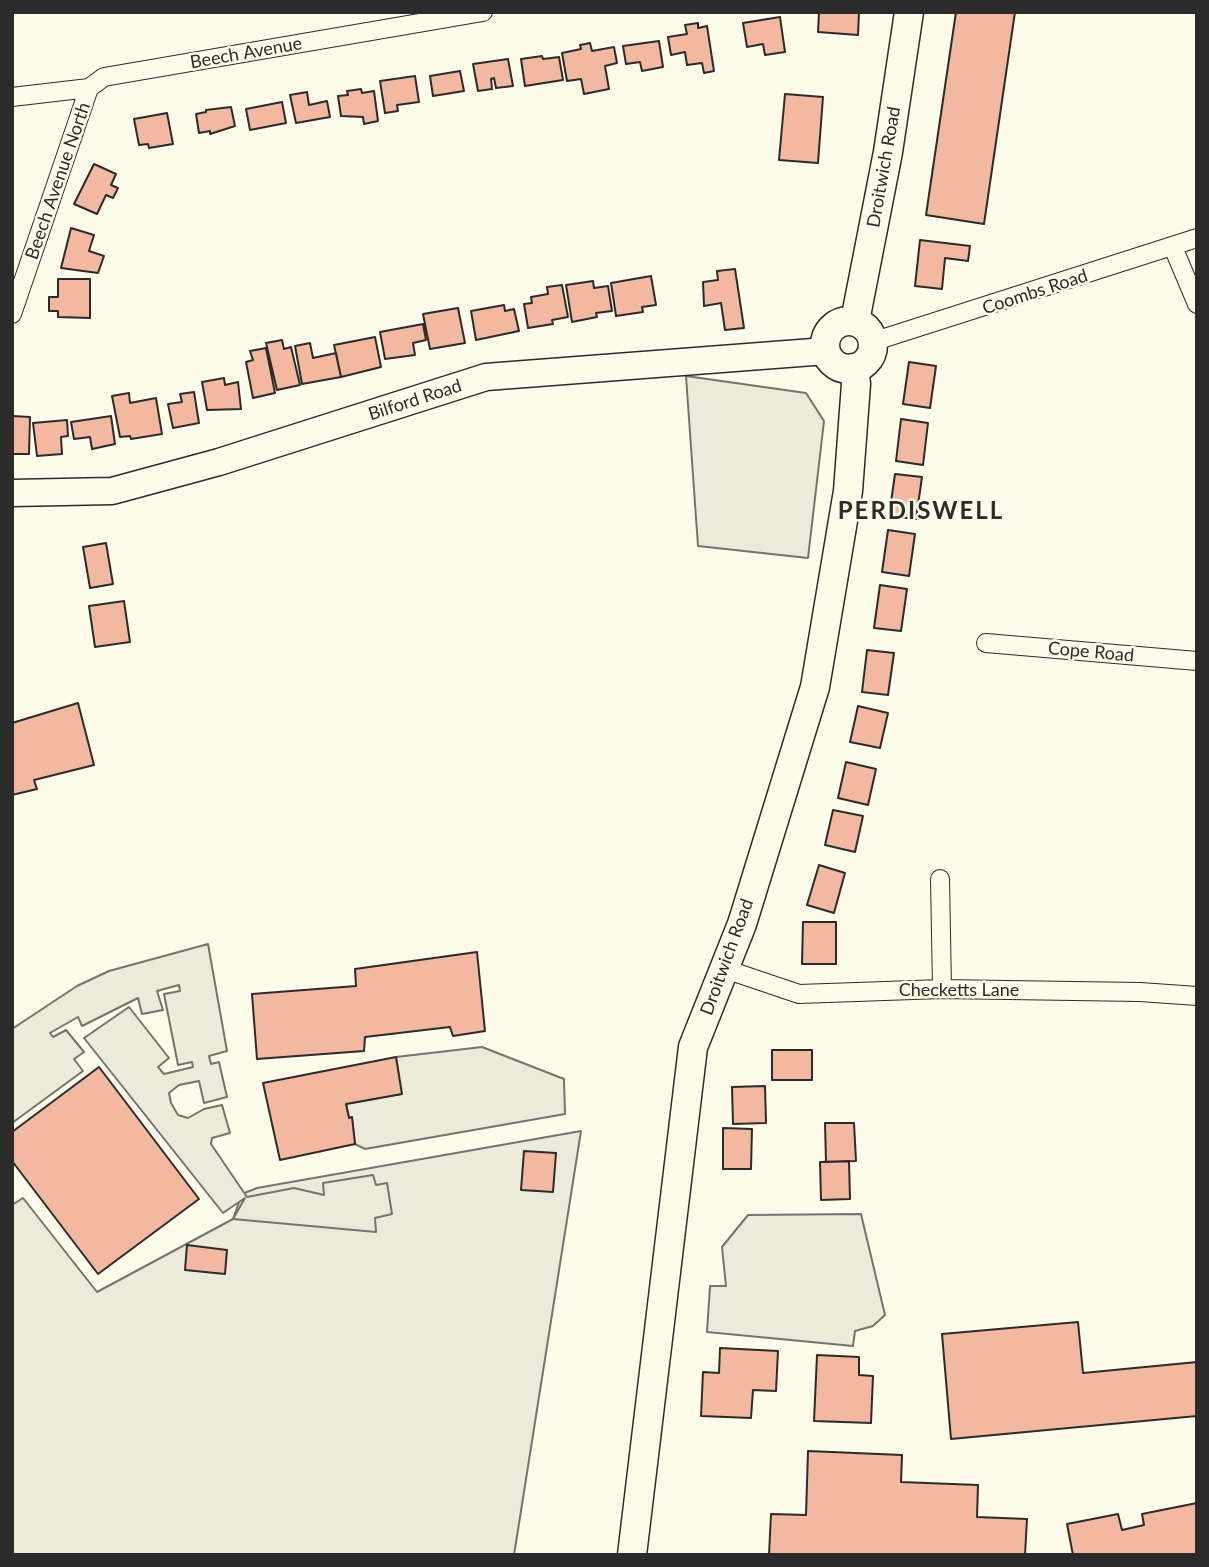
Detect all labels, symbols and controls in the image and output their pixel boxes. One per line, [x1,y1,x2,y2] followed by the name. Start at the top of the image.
[188,33,304,73] street label: Beech Avenue
[21,100,95,262] street label: Beech Avenue North
[863,105,905,229] street label: Droitwich Road
[980,265,1090,319] street label: Coombs Road
[366,375,464,425] street label: Bilford Road
[839,497,1003,525] district label: PERDISWELL
[1047,637,1135,667] street label: Cope Road
[696,896,758,1018] street label: Droitwich Road
[899,979,1019,1001] street label: Checketts Lane

